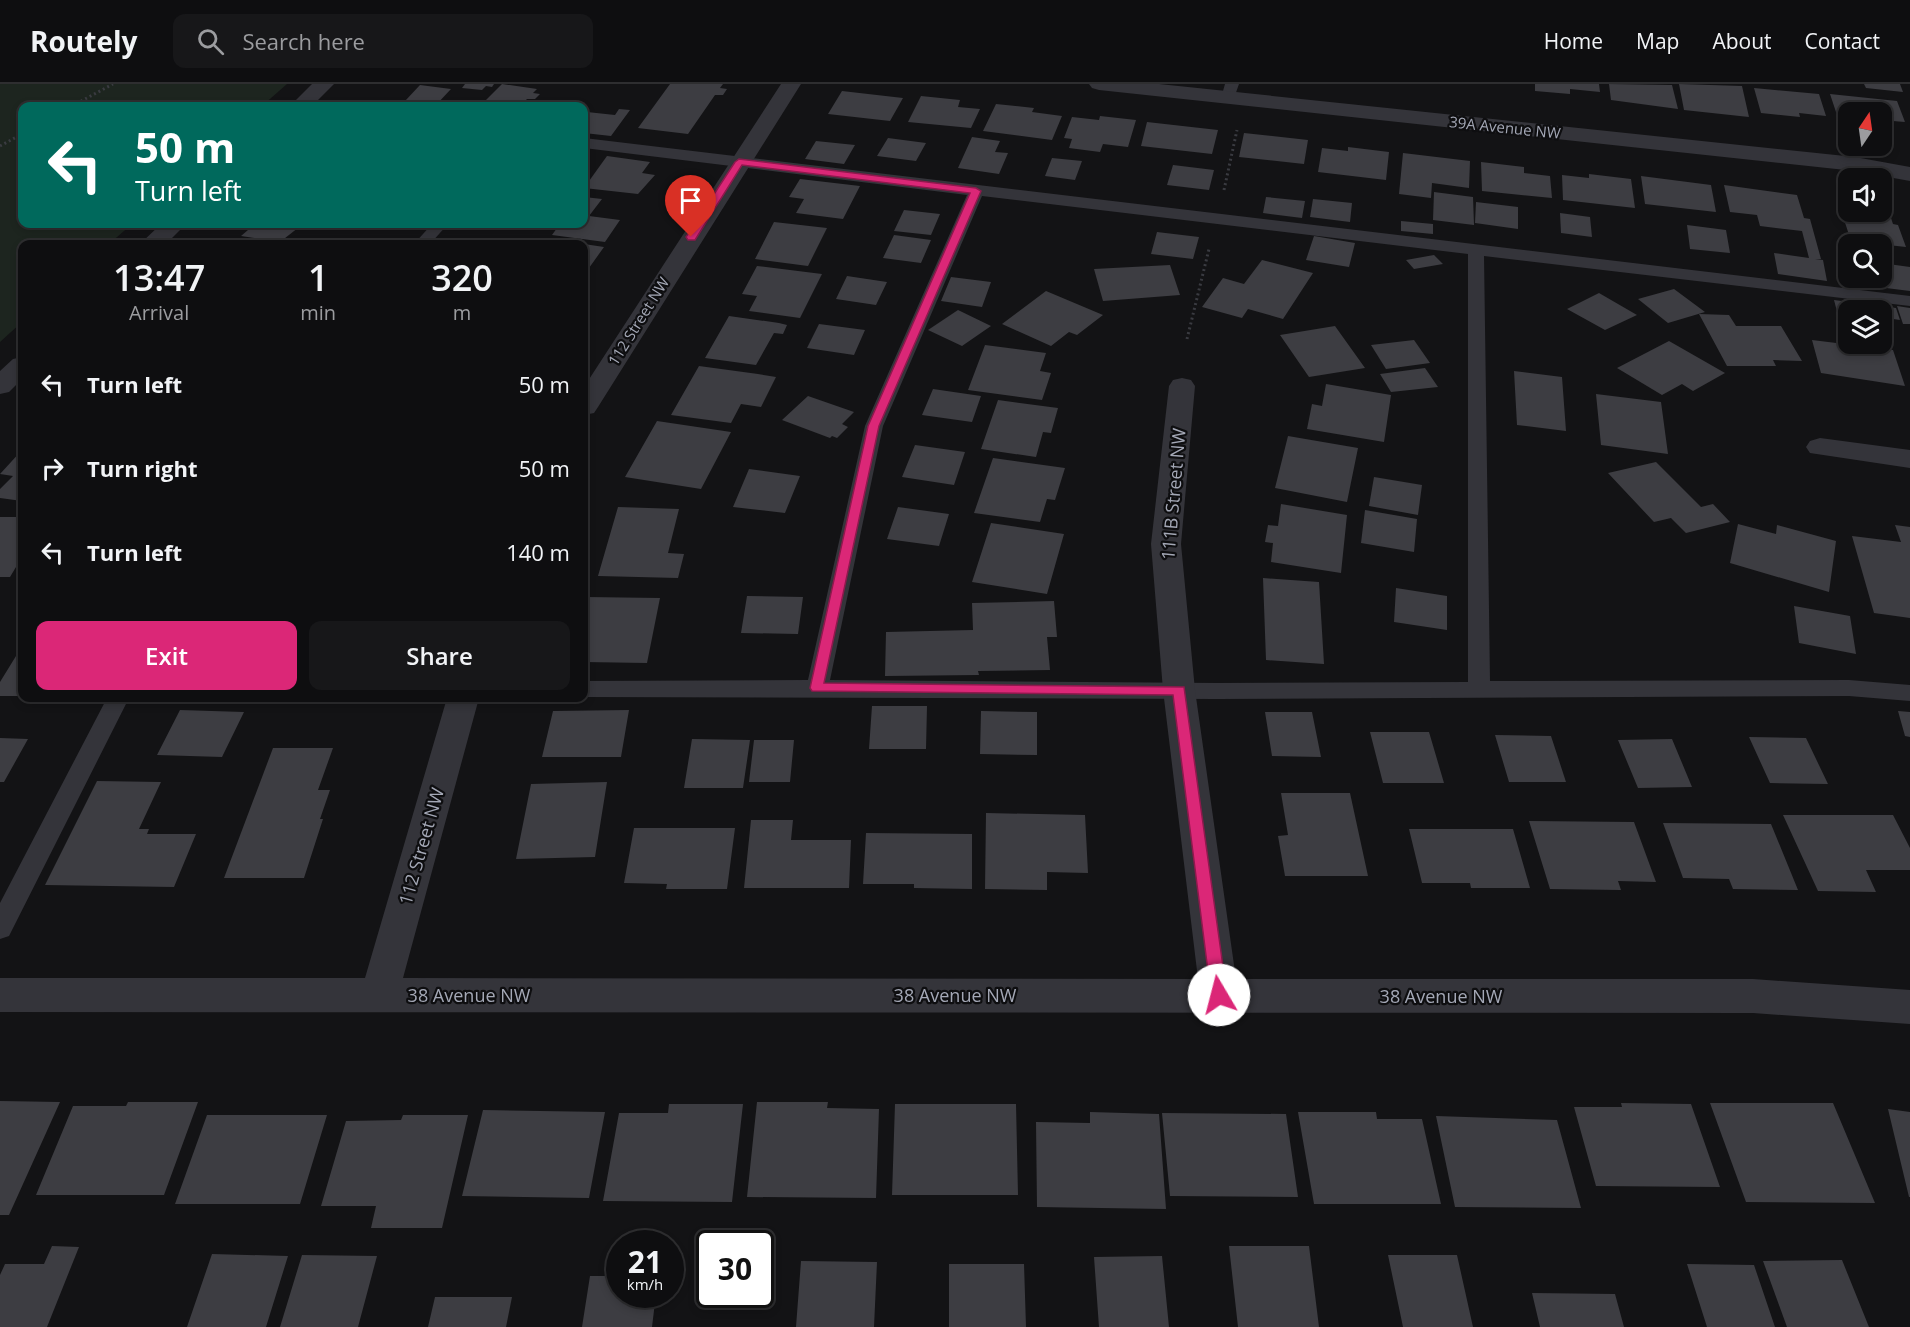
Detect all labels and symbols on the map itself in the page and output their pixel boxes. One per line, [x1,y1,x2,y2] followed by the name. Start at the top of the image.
[1838,102,1892,156] north arrow
[1448,111,1562,143] street label: 39A Avenue NW
[665,175,716,237] pin
[603,273,673,369] street label: 112 Street NW
[1155,427,1191,561] street label: 111B Street NW
[393,784,449,907] street label: 112 Street NW
[1187,963,1251,1027] position arrow
[408,983,531,1007] street label: 38 Avenue NW
[894,983,1017,1007] street label: 38 Avenue NW
[1380,984,1503,1008] street label: 38 Avenue NW
[696,1230,774,1308] speed limit sign: 30

